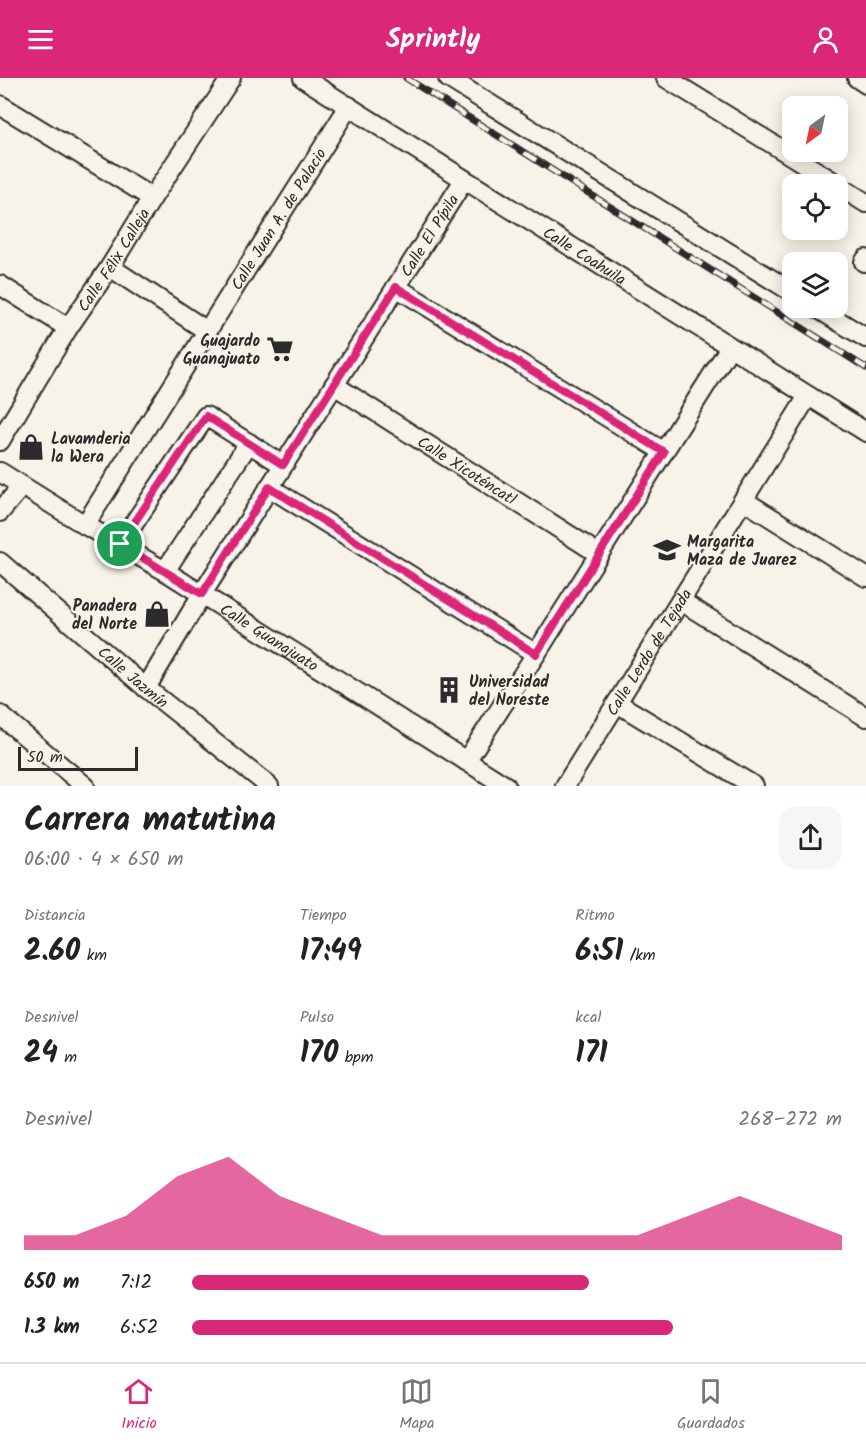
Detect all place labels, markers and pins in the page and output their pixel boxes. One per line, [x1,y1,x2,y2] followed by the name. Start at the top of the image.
[183,329,260,372] place label: Guajardo Guanajuato
[265,334,295,364] supermarket icon: Guajardo Guanajuato
[51,427,130,470] place label: Lavamderia la Wera
[16,432,46,462] shop icon: Lavamderia la Wera
[94,518,145,569] pin
[687,530,797,573] place label: Margarita Maza de Juarez
[652,535,682,565] school or university icon: Margarita Maza de Juarez
[72,594,137,637] place label: Panadera del Norte
[142,599,172,629] shop icon: Panadera del Norte
[469,670,550,713] place label: Universidad del Noreste
[434,675,464,705] building icon: Universidad del Noreste

